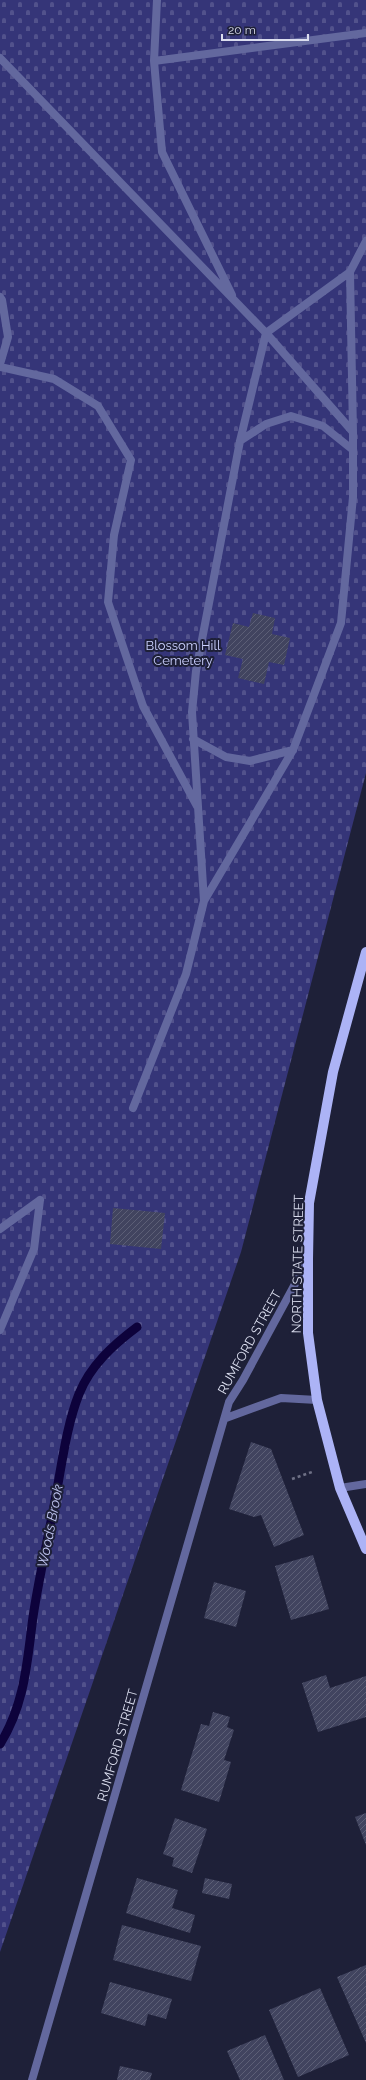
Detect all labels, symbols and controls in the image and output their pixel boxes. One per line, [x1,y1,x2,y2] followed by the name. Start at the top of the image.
[222,16,308,42] scale bar
[228,23,256,37] text: 20 m
[146,638,221,668] park label: Blossom Hill Cemetery
[289,1194,306,1334] street label: NORTH STATE STREET
[215,1288,284,1397] street label: RUMFORD STREET
[34,1482,66,1569] water label: Woods Brook
[94,1687,141,1803] street label: RUMFORD STREET

